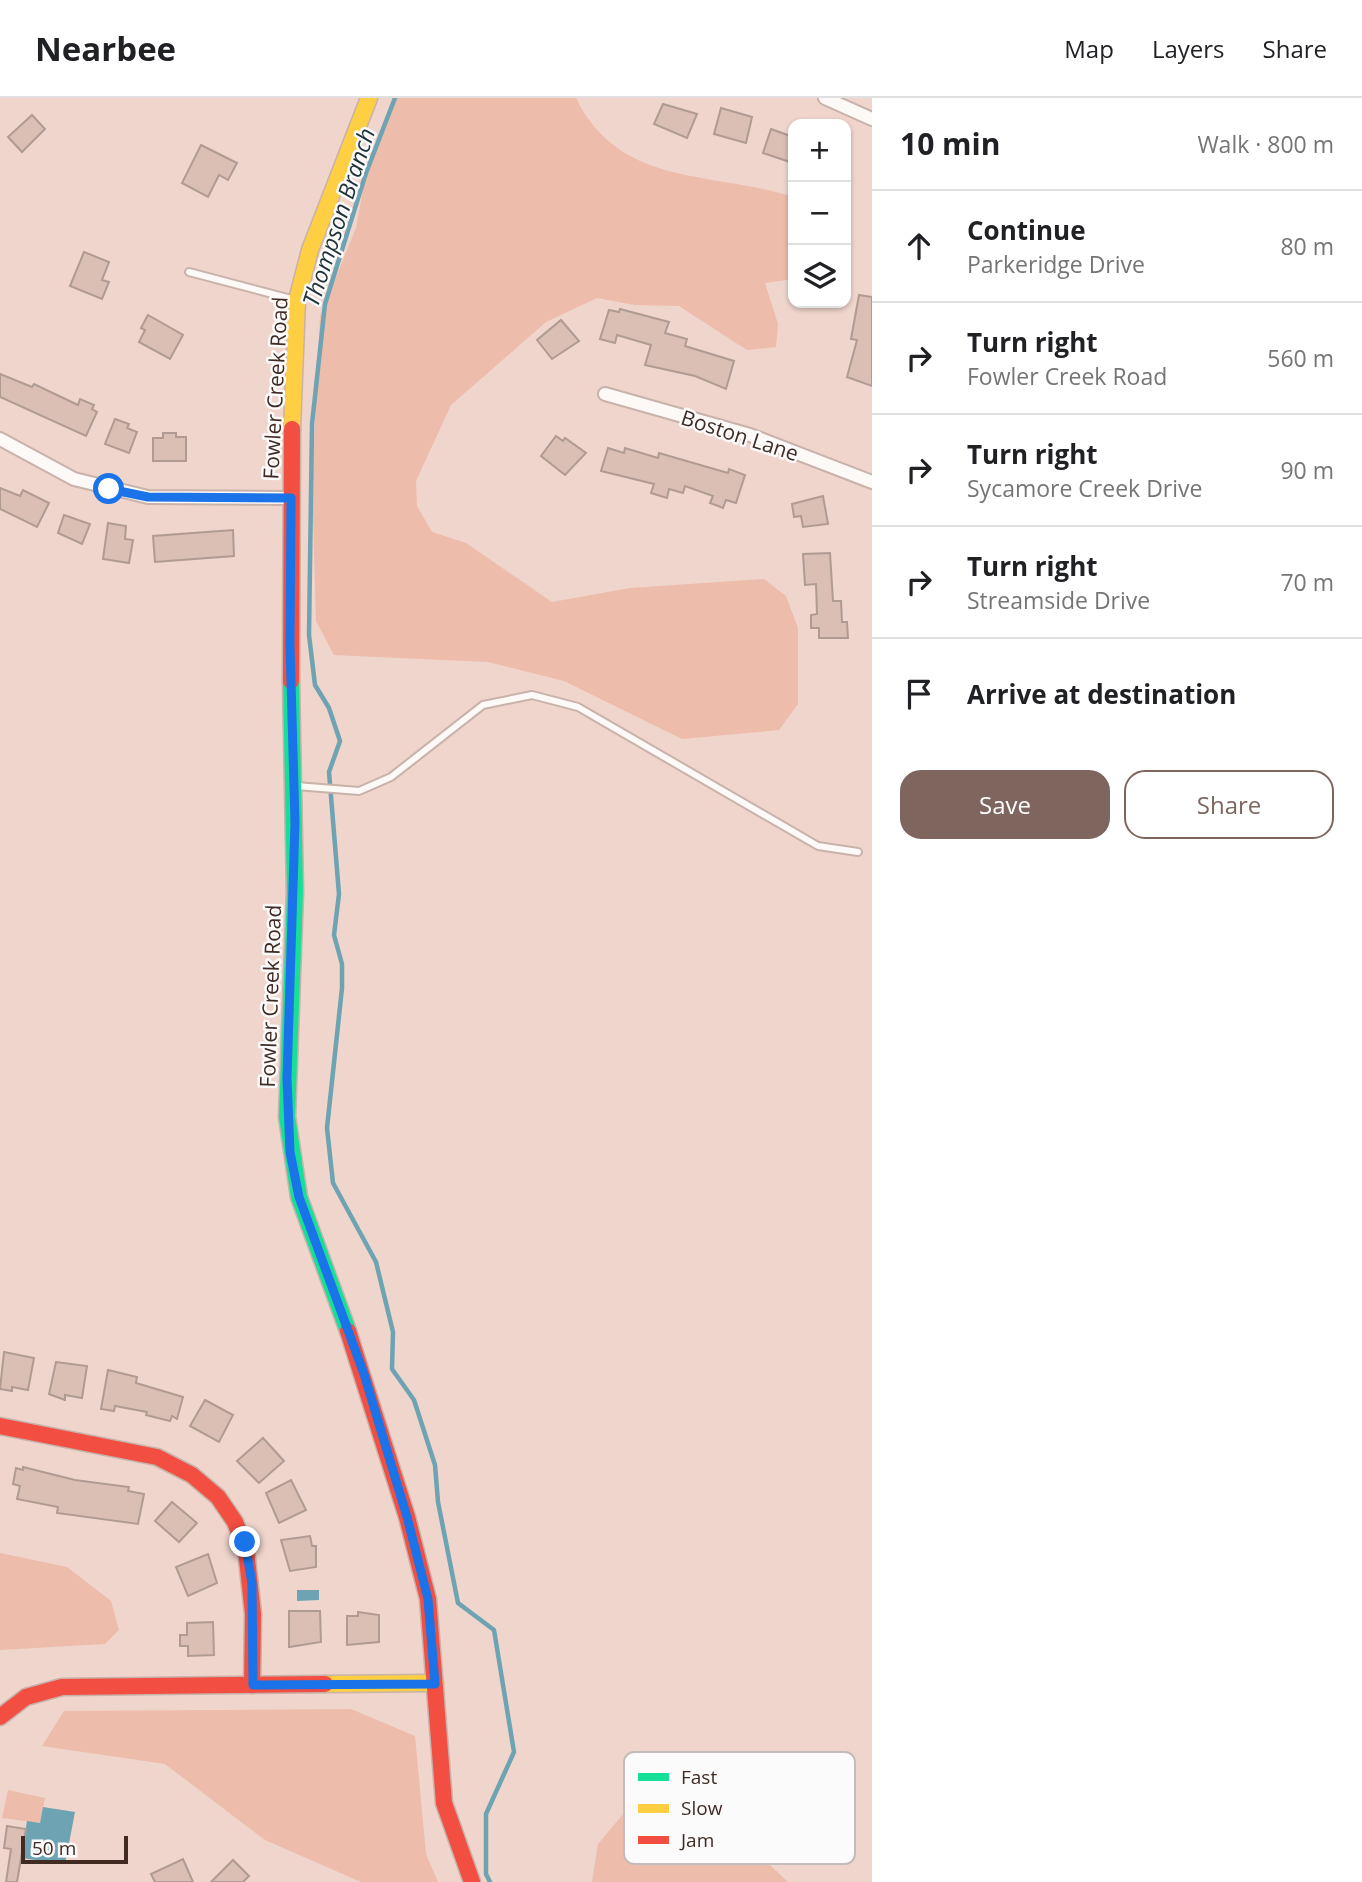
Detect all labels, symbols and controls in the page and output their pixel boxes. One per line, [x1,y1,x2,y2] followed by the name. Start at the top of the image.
[35,26,176,71] text: Nearbee
[1064,32,1114,65] text: Map
[1152,32,1225,65] text: Layers
[1263,32,1327,65] text: Share
[788,119,851,308] map controls
[788,119,851,182] button: +
[900,123,1000,164] text: 10 min
[294,124,382,310] water label: Thompson Branch
[1197,128,1334,160] text: Walk · 800 m
[788,182,851,245] button: −
[967,212,1086,248] text: Continue
[900,227,938,265] icon: ahead
[1280,230,1334,262] text: 80 m
[788,245,851,308] button: layers
[967,248,1145,280] text: Parkeridge Drive
[256,296,294,480] street label: Fowler Creek Road
[967,324,1098,360] text: Turn right
[900,339,938,377] icon: right
[1267,342,1334,374] text: 560 m
[967,360,1167,392] text: Fowler Creek Road
[678,403,802,467] street label: Boston Lane
[967,436,1098,472] text: Turn right
[900,451,938,489] icon: right
[1280,454,1334,486] text: 90 m
[967,472,1202,504] text: Sycamore Creek Drive
[93,473,124,504] route start
[967,548,1098,584] text: Turn right
[900,563,938,601] icon: right
[1280,566,1334,598] text: 70 m
[967,584,1150,616] text: Streamside Drive
[900,675,938,713] icon: arrive
[967,676,1236,712] text: Arrive at destination
[900,770,1110,839] button: Save
[1124,770,1334,839] button: Share
[253,904,287,1088] street label: Fowler Creek Road
[229,1526,260,1557] route end
[624,1752,855,1864] legend
[681,1764,717,1790] text: Fast
[681,1795,723,1821] text: Slow
[679,1827,714,1853] text: Jam
[21,1833,128,1865] scale bar
[32,1835,76,1861] text: 50 m

